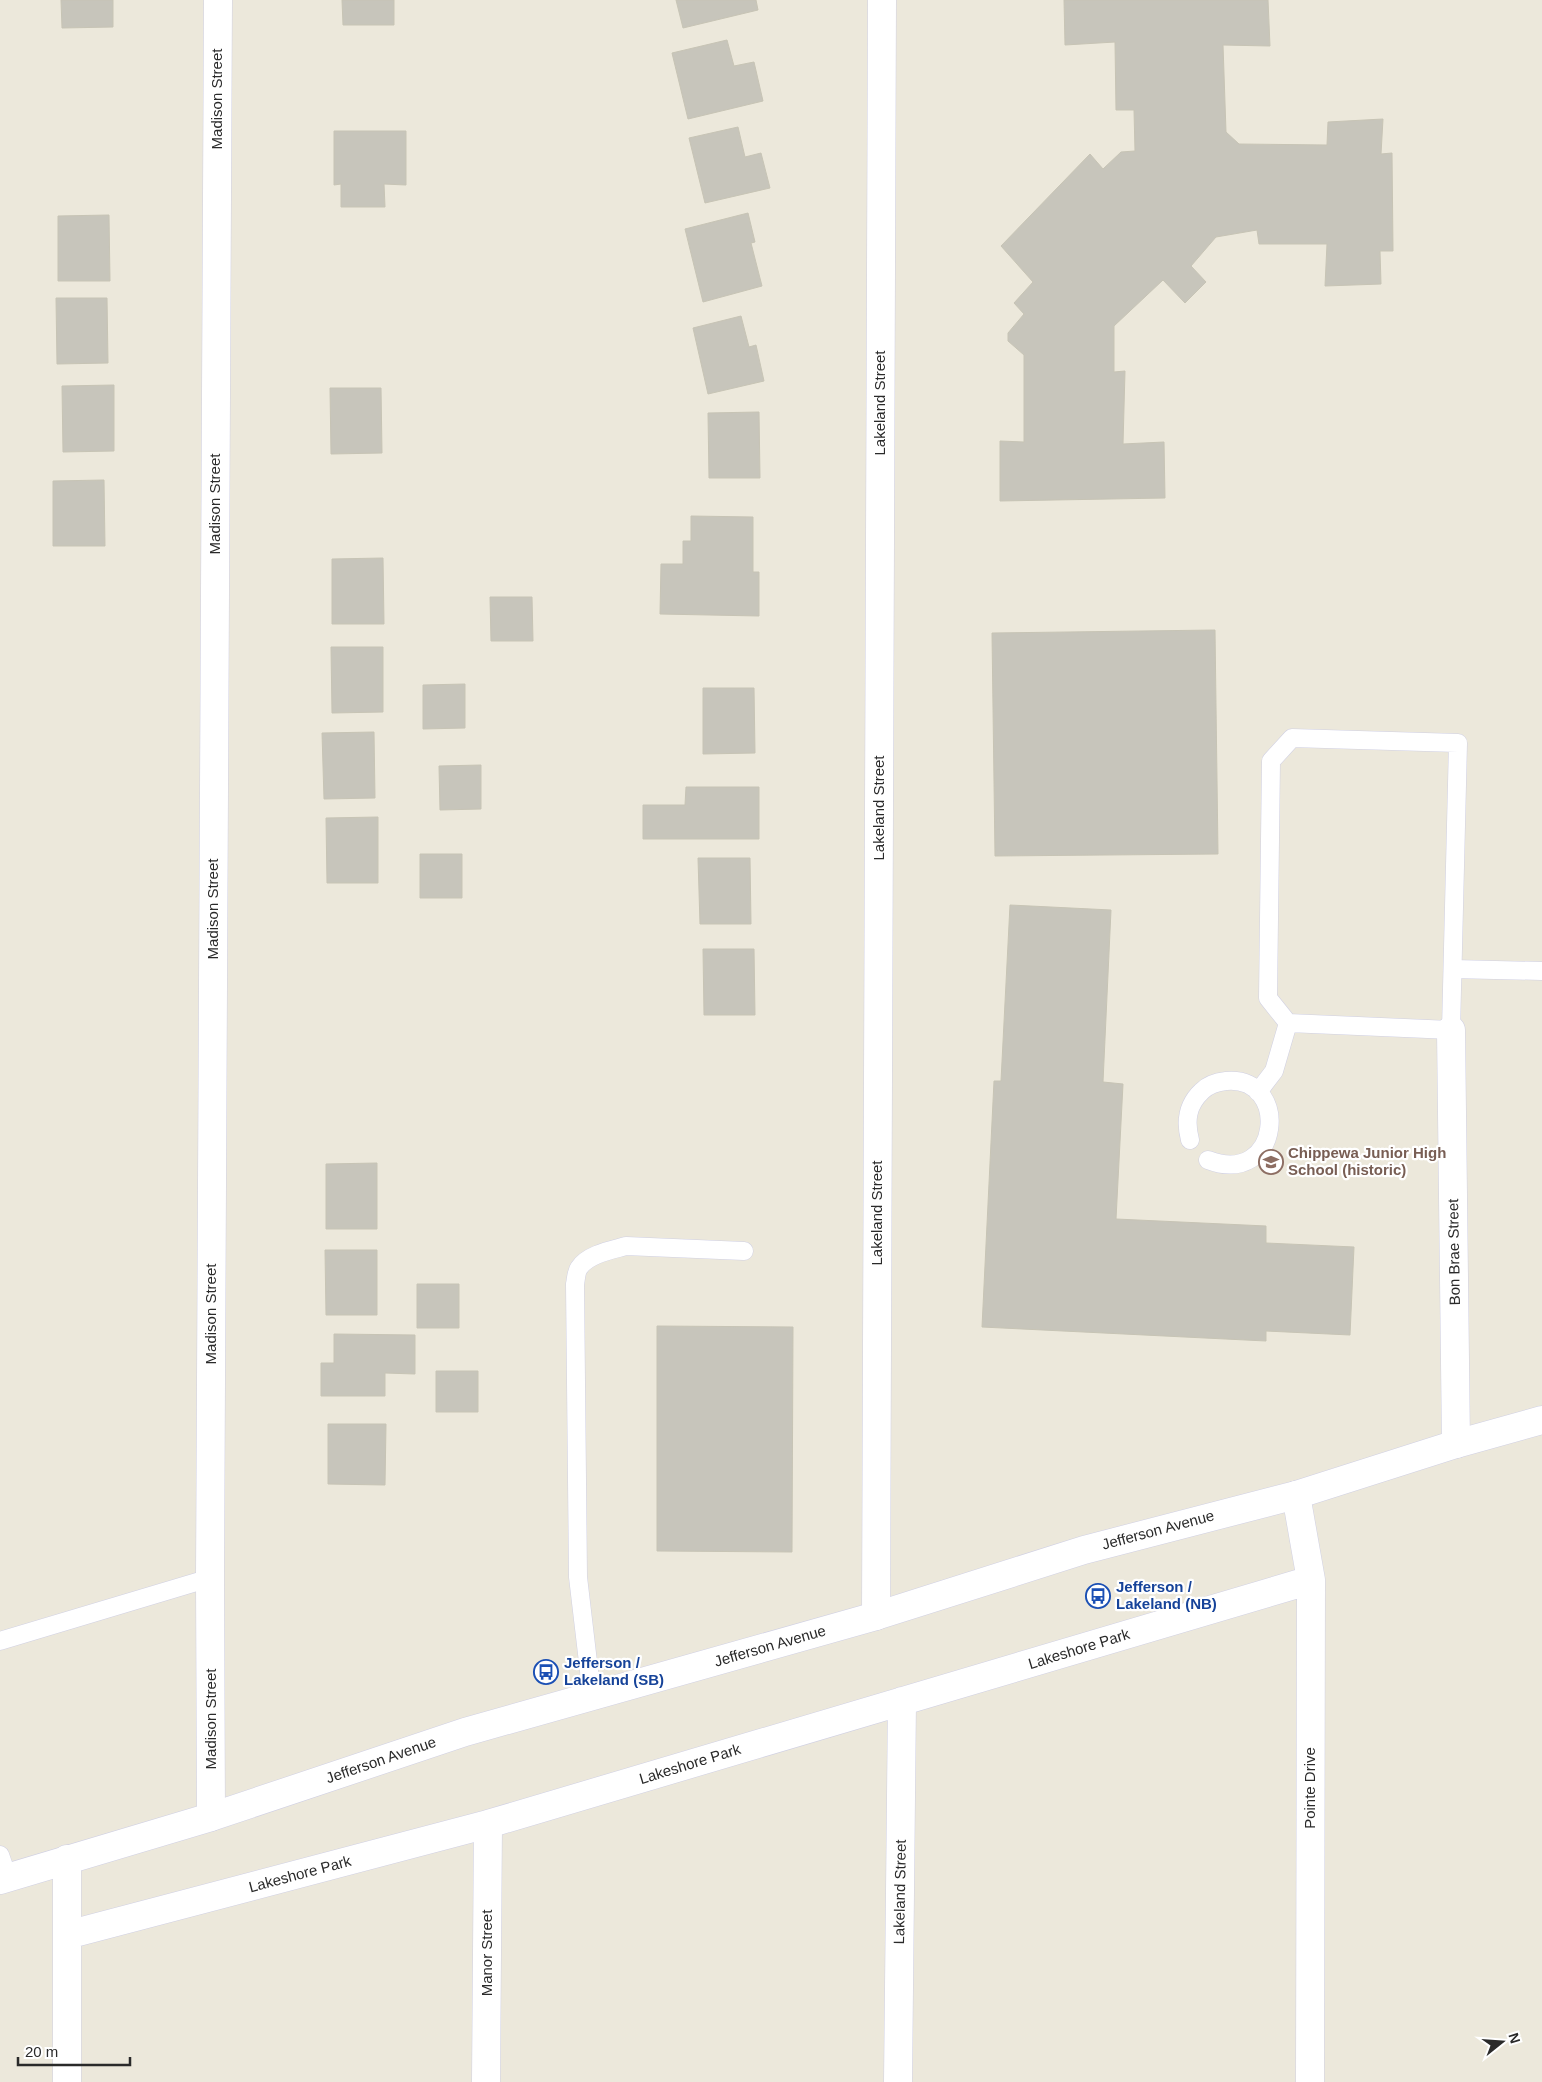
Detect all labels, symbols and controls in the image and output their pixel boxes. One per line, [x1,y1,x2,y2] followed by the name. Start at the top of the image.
[208,48,225,149] street label: Madison Street
[871,350,888,456] street label: Lakeland Street
[206,453,223,554] street label: Madison Street
[870,755,887,861] street label: Lakeland Street
[204,858,221,959] street label: Madison Street
[1288,1144,1446,1178] place label: Chippewa Junior High School (historic)
[1258,1149,1284,1175] school or university icon: Chippewa Junior High School (historic)
[868,1160,885,1266] street label: Lakeland Street
[1444,1198,1463,1306] street label: Bon Brae Street
[202,1263,219,1364] street label: Madison Street
[1100,1506,1216,1553] street label: Jefferson Avenue
[1116,1578,1217,1612] place label: Jefferson / Lakeland (NB)
[1085,1583,1111,1609] bus stop icon: Jefferson / Lakeland (NB)
[712,1621,828,1670] street label: Jefferson Avenue
[1026,1625,1132,1672] street label: Lakeshore Park
[564,1654,664,1688] place label: Jefferson / Lakeland (SB)
[533,1659,559,1685] bus stop icon: Jefferson / Lakeland (SB)
[202,1668,219,1769] street label: Madison Street
[324,1733,438,1786] street label: Jefferson Avenue
[637,1740,743,1787] street label: Lakeshore Park
[1301,1747,1318,1829] street label: Pointe Drive
[890,1838,909,1945] street label: Lakeland Street
[247,1852,353,1895] street label: Lakeshore Park
[478,1909,495,1996] street label: Manor Street
[1477,2017,1527,2067] north arrow
[1505,2031,1524,2045] text: N
[18,2034,130,2066] scale bar
[25,2043,58,2060] text: 20 m

